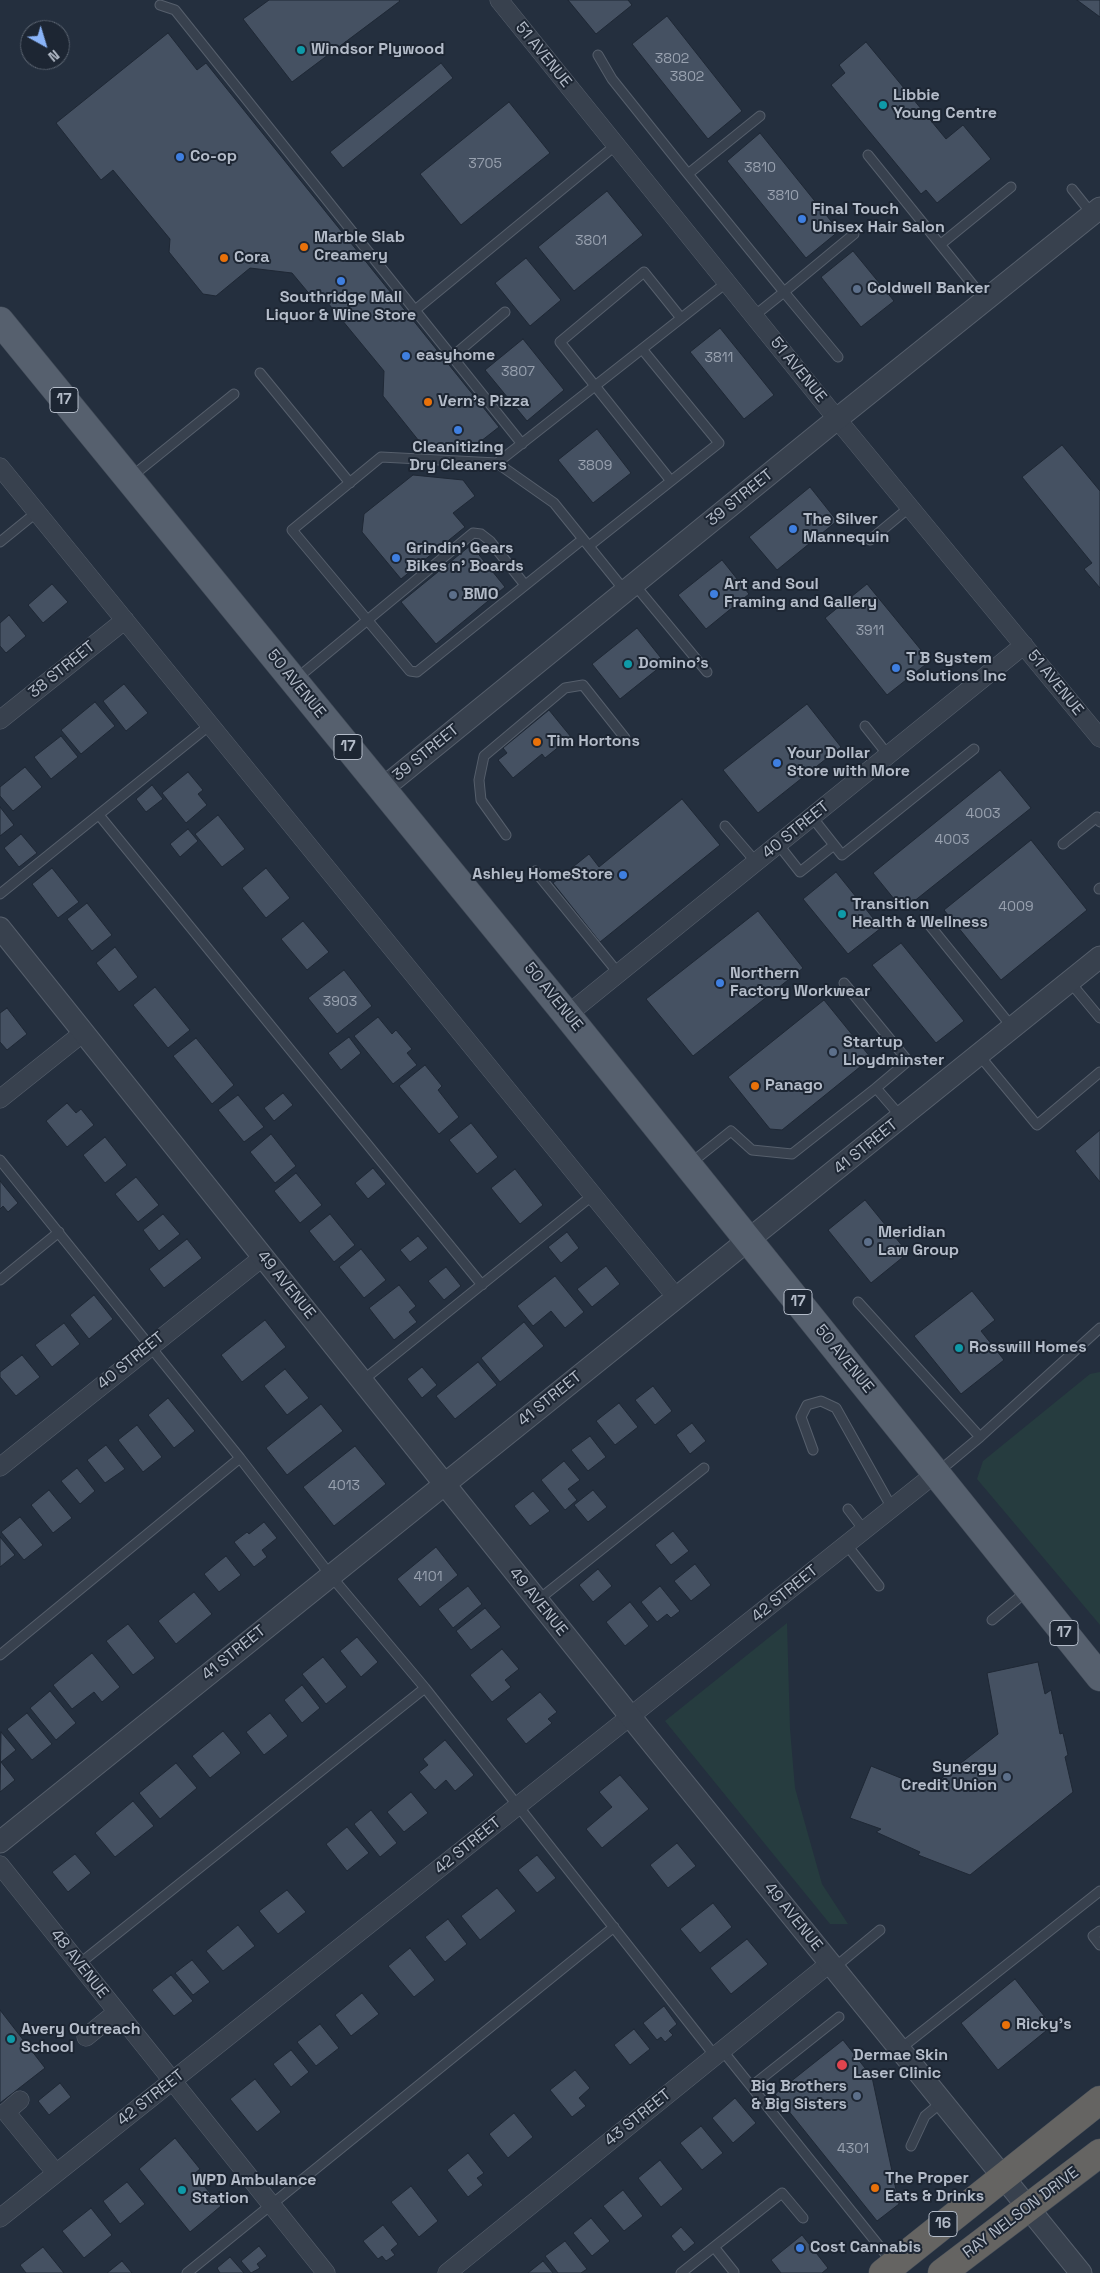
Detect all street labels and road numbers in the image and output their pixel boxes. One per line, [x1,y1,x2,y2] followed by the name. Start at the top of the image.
[511,18,575,92] street label: 51 AVENUE
[766,333,830,407] street label: 51 AVENUE
[50,388,78,412] road number: 17
[703,465,777,531] street label: 39 STREET
[25,637,99,703] street label: 38 STREET
[263,646,329,722] street label: 50 AVENUE
[1023,646,1087,720] street label: 51 AVENUE
[389,720,463,786] street label: 39 STREET
[334,734,362,760] road number: 17
[759,797,833,863] street label: 40 STREET
[520,959,586,1035] street label: 50 AVENUE
[830,1115,902,1179] street label: 41 STREET
[253,1247,319,1323] street label: 49 AVENUE
[784,1290,812,1314] road number: 17
[811,1321,877,1397] street label: 50 AVENUE
[94,1328,168,1394] street label: 40 STREET
[514,1367,586,1431] street label: 41 STREET
[748,1561,822,1627] street label: 42 STREET
[505,1564,571,1640] street label: 49 AVENUE
[1050,1620,1078,1646] road number: 17
[198,1621,270,1685] street label: 41 STREET
[431,1813,505,1879] street label: 42 STREET
[760,1879,826,1955] street label: 49 AVENUE
[46,1926,112,2002] street label: 48 AVENUE
[114,2066,188,2130] street label: 42 STREET
[601,2085,675,2151] street label: 43 STREET
[959,2163,1083,2263] street label: RAY NELSON DRIVE
[929,2212,957,2236] road number: 16

